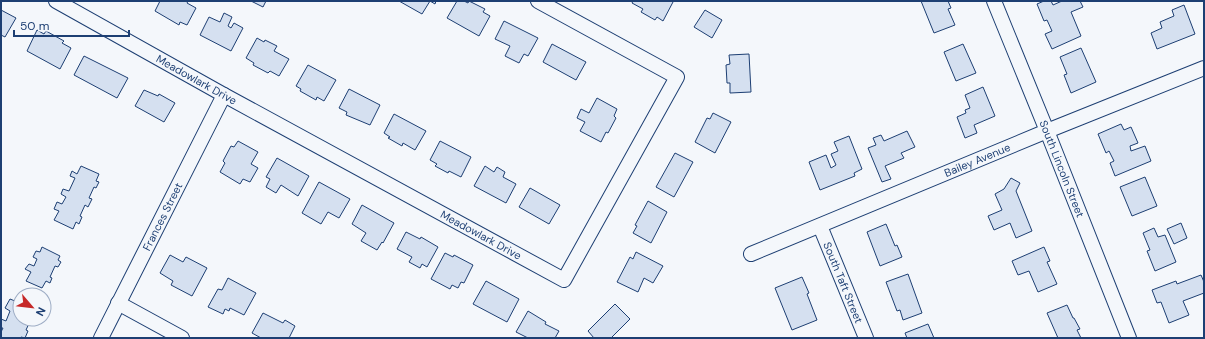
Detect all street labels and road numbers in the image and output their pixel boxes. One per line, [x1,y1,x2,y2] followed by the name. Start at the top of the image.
[154,51,239,108] street label: Meadowlark Drive
[1036,118,1087,219] street label: South Lincoln Street
[942,140,1012,180] street label: Bailey Avenue
[139,180,185,253] street label: Frances Street
[438,207,524,263] street label: Meadowlark Drive
[820,240,866,325] street label: South Taft Street

